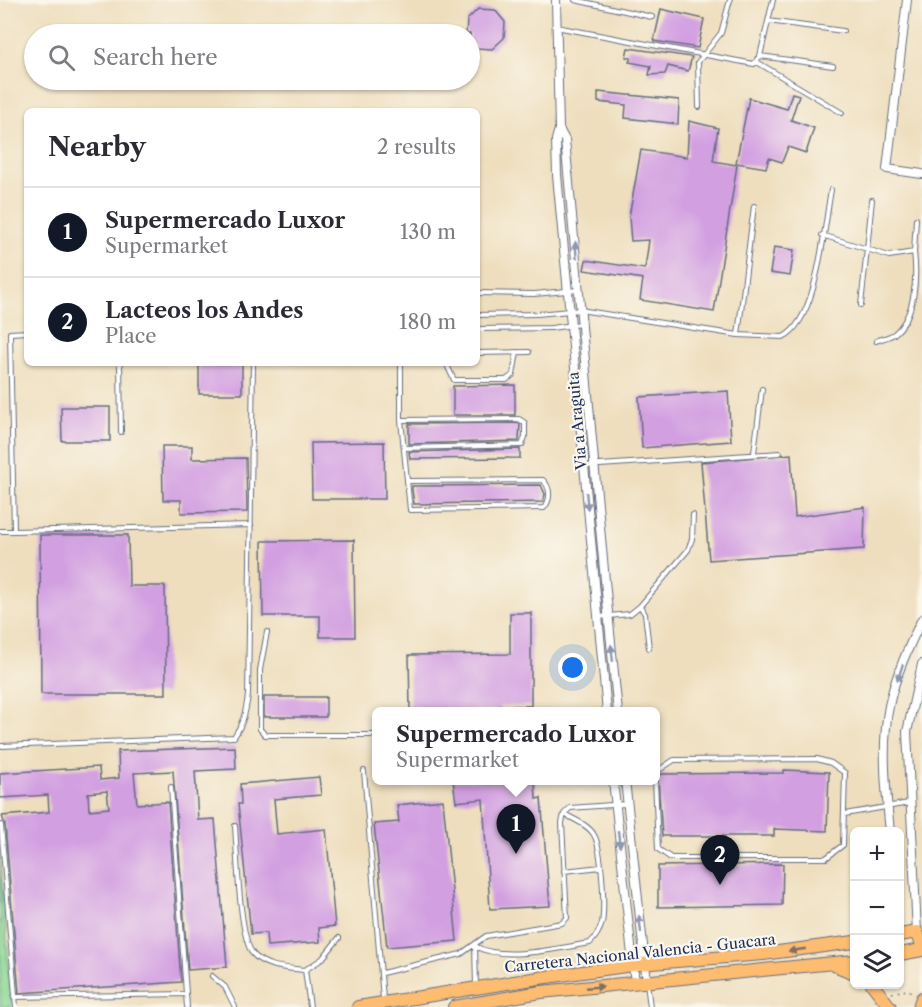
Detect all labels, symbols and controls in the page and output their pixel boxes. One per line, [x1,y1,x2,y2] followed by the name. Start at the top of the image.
[24,24,480,90] search box
[45,41,78,74] icon: search
[93,44,218,71] text: Search here
[48,131,146,163] text: Nearby
[377,135,456,159] text: 2 results
[105,207,345,234] text: Supermercado Luxor
[63,220,72,244] text: 1
[400,220,456,244] text: 130 m
[105,234,228,258] text: Supermarket
[571,240,580,259] one-way arrow
[105,297,303,324] text: Lacteos los Andes
[62,310,73,334] text: 2
[399,310,456,334] text: 180 m
[105,324,156,348] text: Place
[563,371,591,472] street label: Via a Araguita
[582,492,592,511] one-way arrow
[607,644,617,663] one-way arrow
[558,653,587,682] your location
[894,664,904,682] one-way arrow
[372,707,660,785] popup
[396,721,636,748] text: Supermercado Luxor
[396,748,519,772] text: Supermarket
[496,804,536,854] pin: 1
[850,827,904,989] map controls
[850,827,904,881] button: +
[614,829,624,848] one-way arrow
[700,836,740,885] pin: 2
[850,881,904,935] button: −
[635,914,645,933] one-way arrow
[503,929,777,977] street label: Carretera Nacional Valencia - Guacara
[850,935,904,989] button: layers
[787,945,806,954] one-way arrow
[586,982,605,992] one-way arrow

